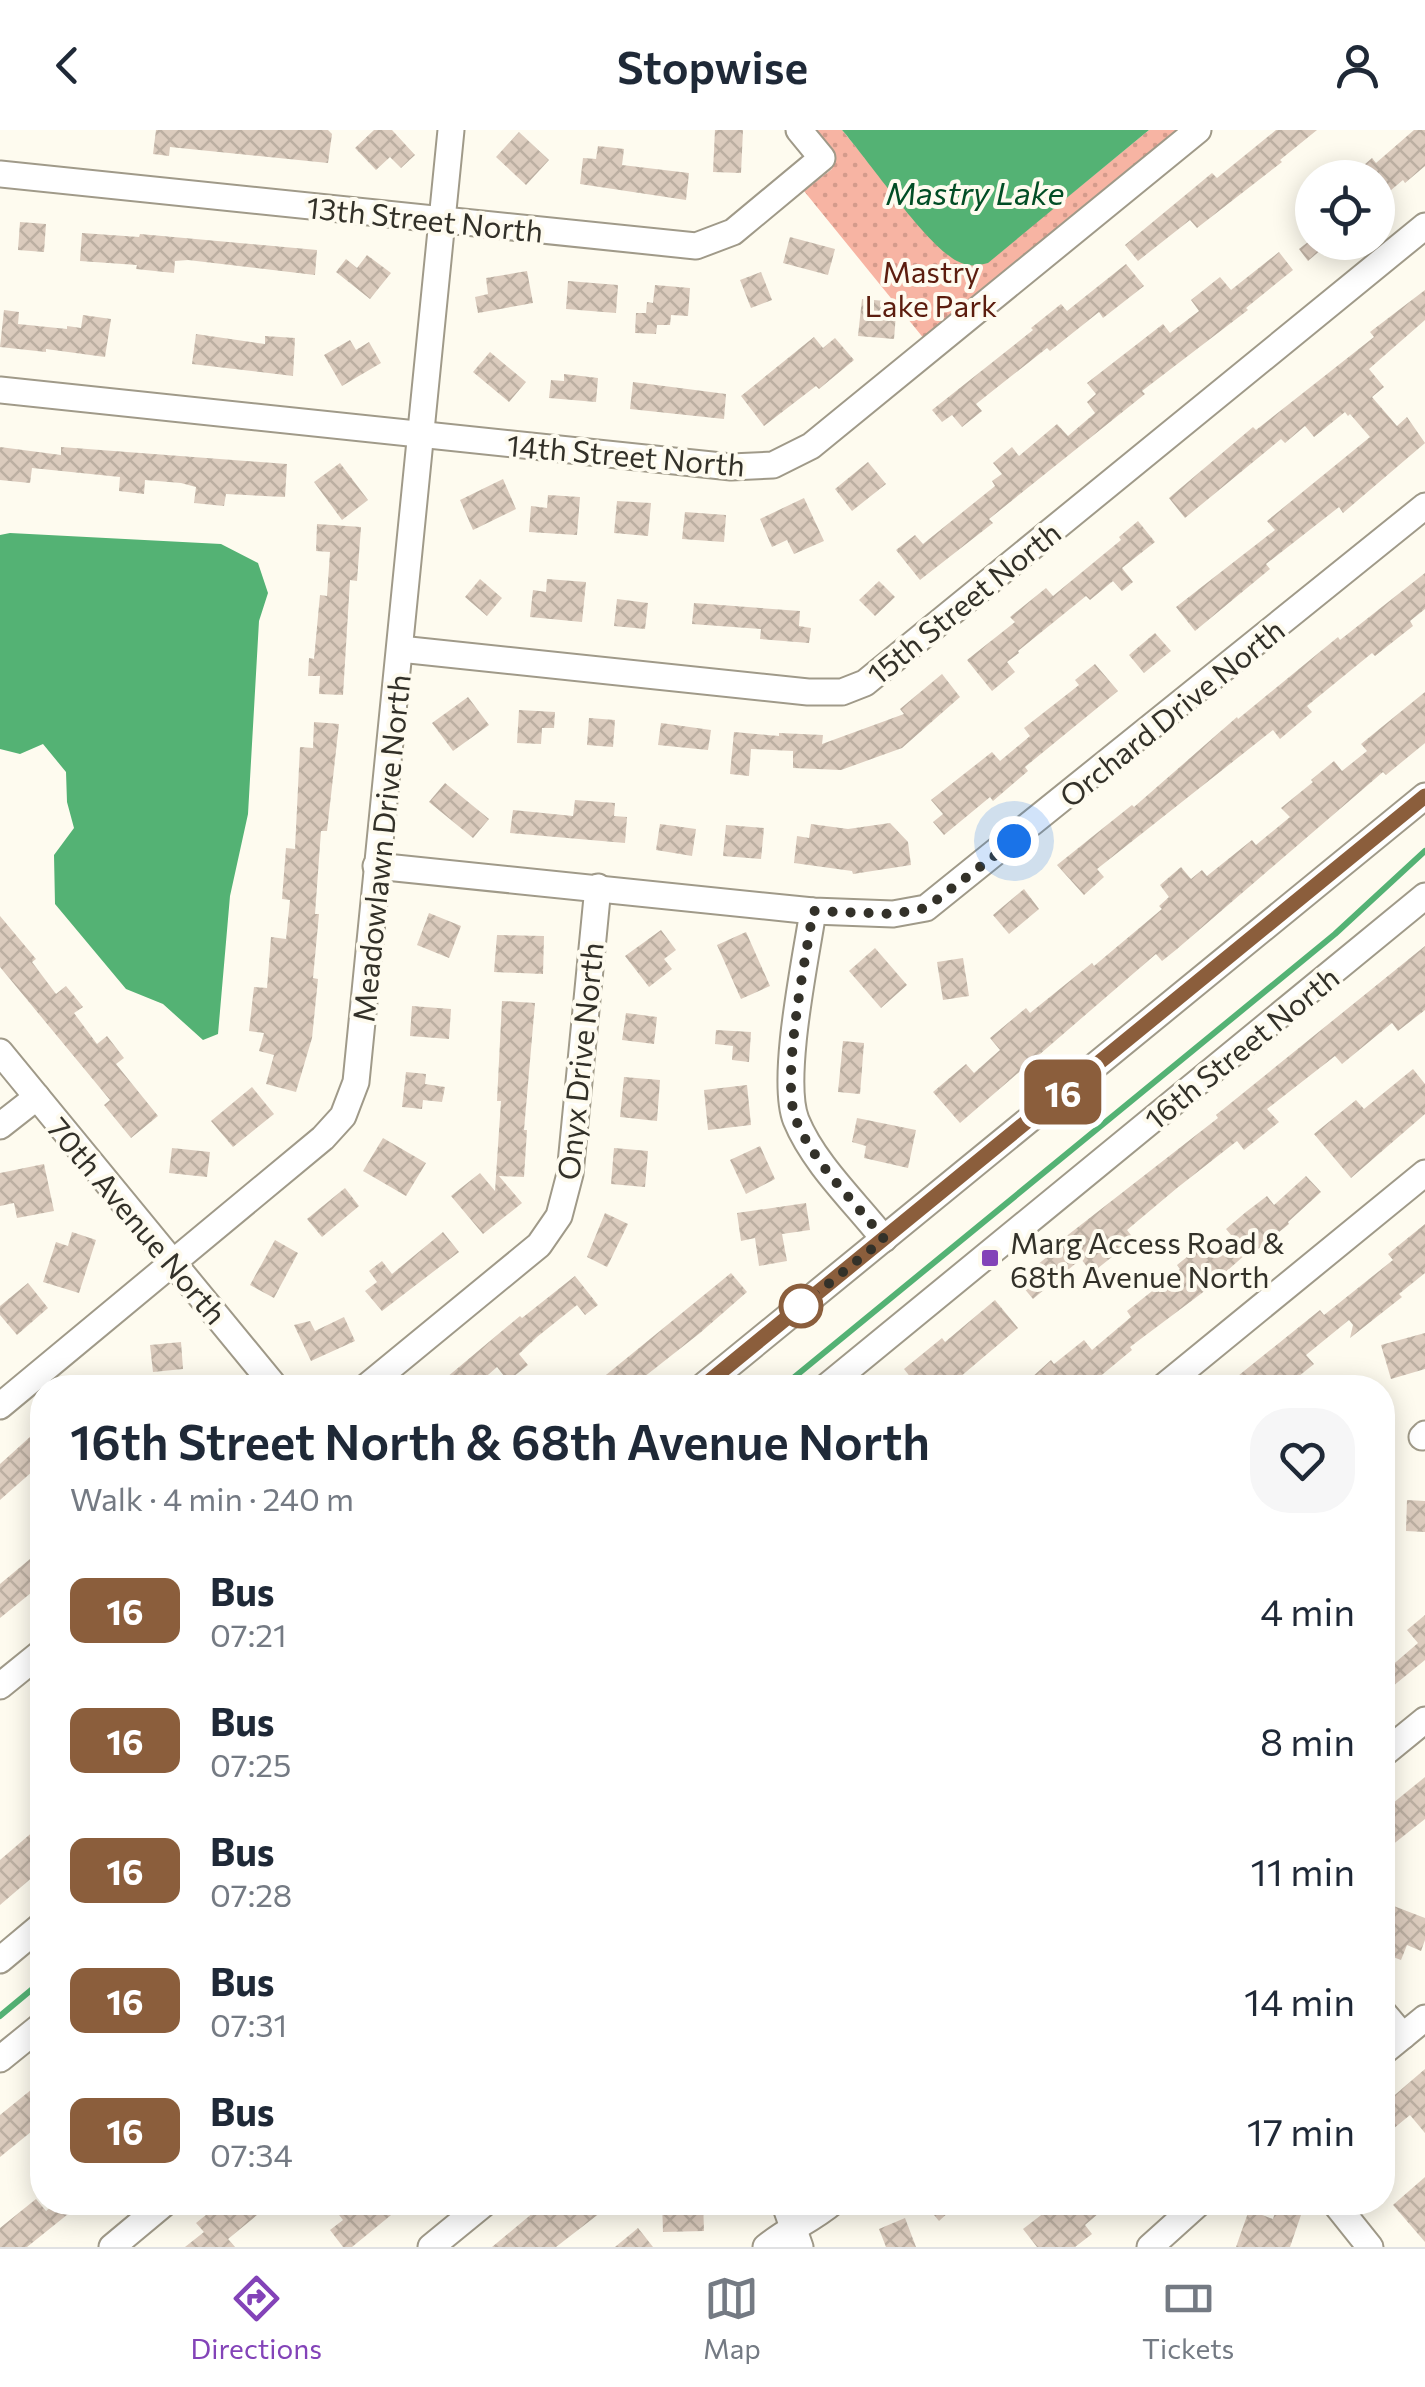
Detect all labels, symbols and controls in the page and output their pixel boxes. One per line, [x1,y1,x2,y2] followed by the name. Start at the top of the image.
[40,38,95,93] icon: back
[617,38,808,93] text: Stopwise
[1330,38,1385,93] icon: person
[1295,160,1395,260] map controls
[1295,160,1395,260] button: locate
[886,172,1064,212] water label: Mastry Lake
[305,187,545,249] street label: 13th Street North
[865,252,997,323] park label: Mastry Lake Park
[506,425,746,483] street label: 14th Street North
[859,513,1067,691] street label: 15th Street North
[1051,610,1291,814] street label: Orchard Drive North
[343,672,417,1024] street label: Meadowlawn Drive North
[989,816,1039,866] your location
[548,940,610,1182] street label: Onyx Drive North
[1137,957,1345,1137] street label: 16th Street North
[1018,1060,1108,1124] line badge: 16
[1044,1071,1082,1114] text: 16
[41,1109,235,1331] street label: 70th Avenue North
[1010,1223,1284,1294] place label: Marg Access Road & 68th Avenue North
[979,1247,1001,1269] marker: Marg Access Road & 68th Avenue North
[780,1285,822,1327] unlabelled marker
[1250,1408,1355,1513] button: heart
[70,1411,930,1470] text: 16th Street North & 68th Avenue North
[70,1478,354,1518] text: Walk · 4 min · 240 m
[210,1567,275,1614] text: Bus
[1260,1587,1355,1634] text: 4 min
[106,1589,144,1632] text: 16
[210,1614,287,1654] text: 07:21
[210,1697,275,1744] text: Bus
[1260,1717,1355,1764] text: 8 min
[106,1719,144,1762] text: 16
[210,1744,291,1784] text: 07:25
[210,1827,275,1874] text: Bus
[1251,1847,1355,1894] text: 11 min
[106,1849,144,1892] text: 16
[210,1874,292,1914] text: 07:28
[210,1957,275,2004] text: Bus
[1244,1977,1355,2024] text: 14 min
[106,1979,144,2022] text: 16
[210,2004,287,2044] text: 07:31
[210,2087,275,2134] text: Bus
[1247,2107,1355,2154] text: 17 min
[106,2109,144,2152] text: 16
[210,2134,293,2174] text: 07:34
[191,2271,322,2365] tab: Directions
[703,2271,761,2365] tab: Map
[1142,2271,1234,2365] tab: Tickets

